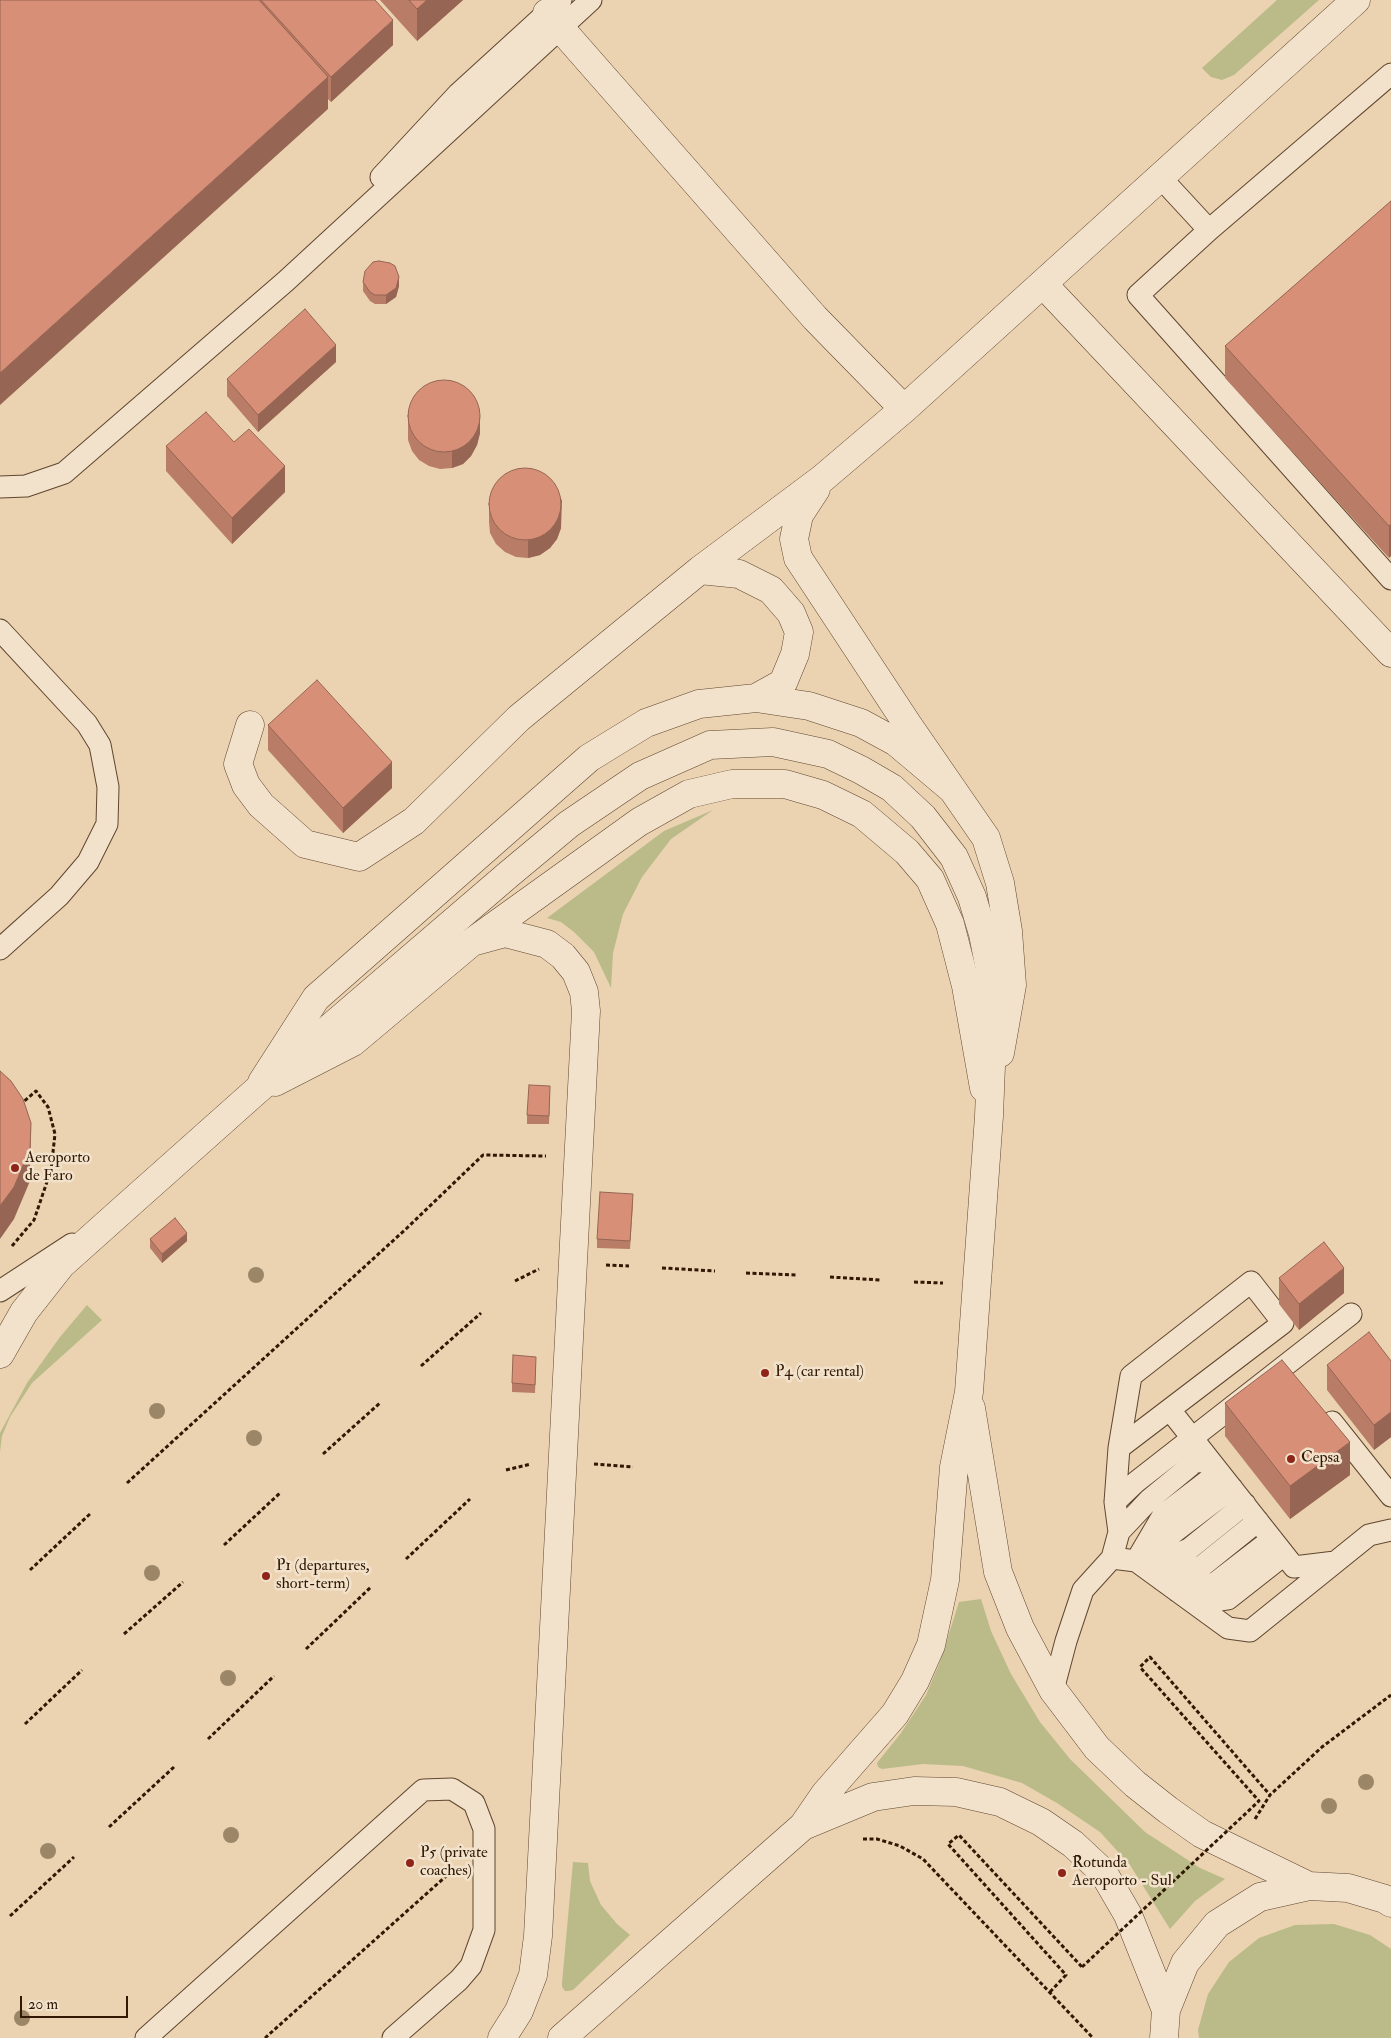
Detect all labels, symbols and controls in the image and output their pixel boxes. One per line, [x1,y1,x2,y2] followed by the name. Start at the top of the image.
[25,1149,90,1187] place label: Aeroporto de Faro
[9,1162,21,1174] marker: Aeroporto de Faro
[775,1363,864,1383] place label: P4 (car rental)
[759,1367,771,1379] marker: P4 (car rental)
[1301,1449,1340,1469] place label: Cepsa
[1285,1453,1297,1465] marker: Cepsa
[276,1557,370,1595] place label: P1 (departures, short-term)
[260,1570,272,1582] marker: P1 (departures, short-term)
[420,1844,488,1882] place label: P5 (private coaches)
[1072,1854,1172,1892] place label: Rotunda Aeroporto - Sul
[404,1857,416,1869] marker: P5 (private coaches)
[1056,1867,1068,1879] marker: Rotunda Aeroporto - Sul
[22,1986,130,2018] scale bar
[28,1995,58,2014] text: 20 m

